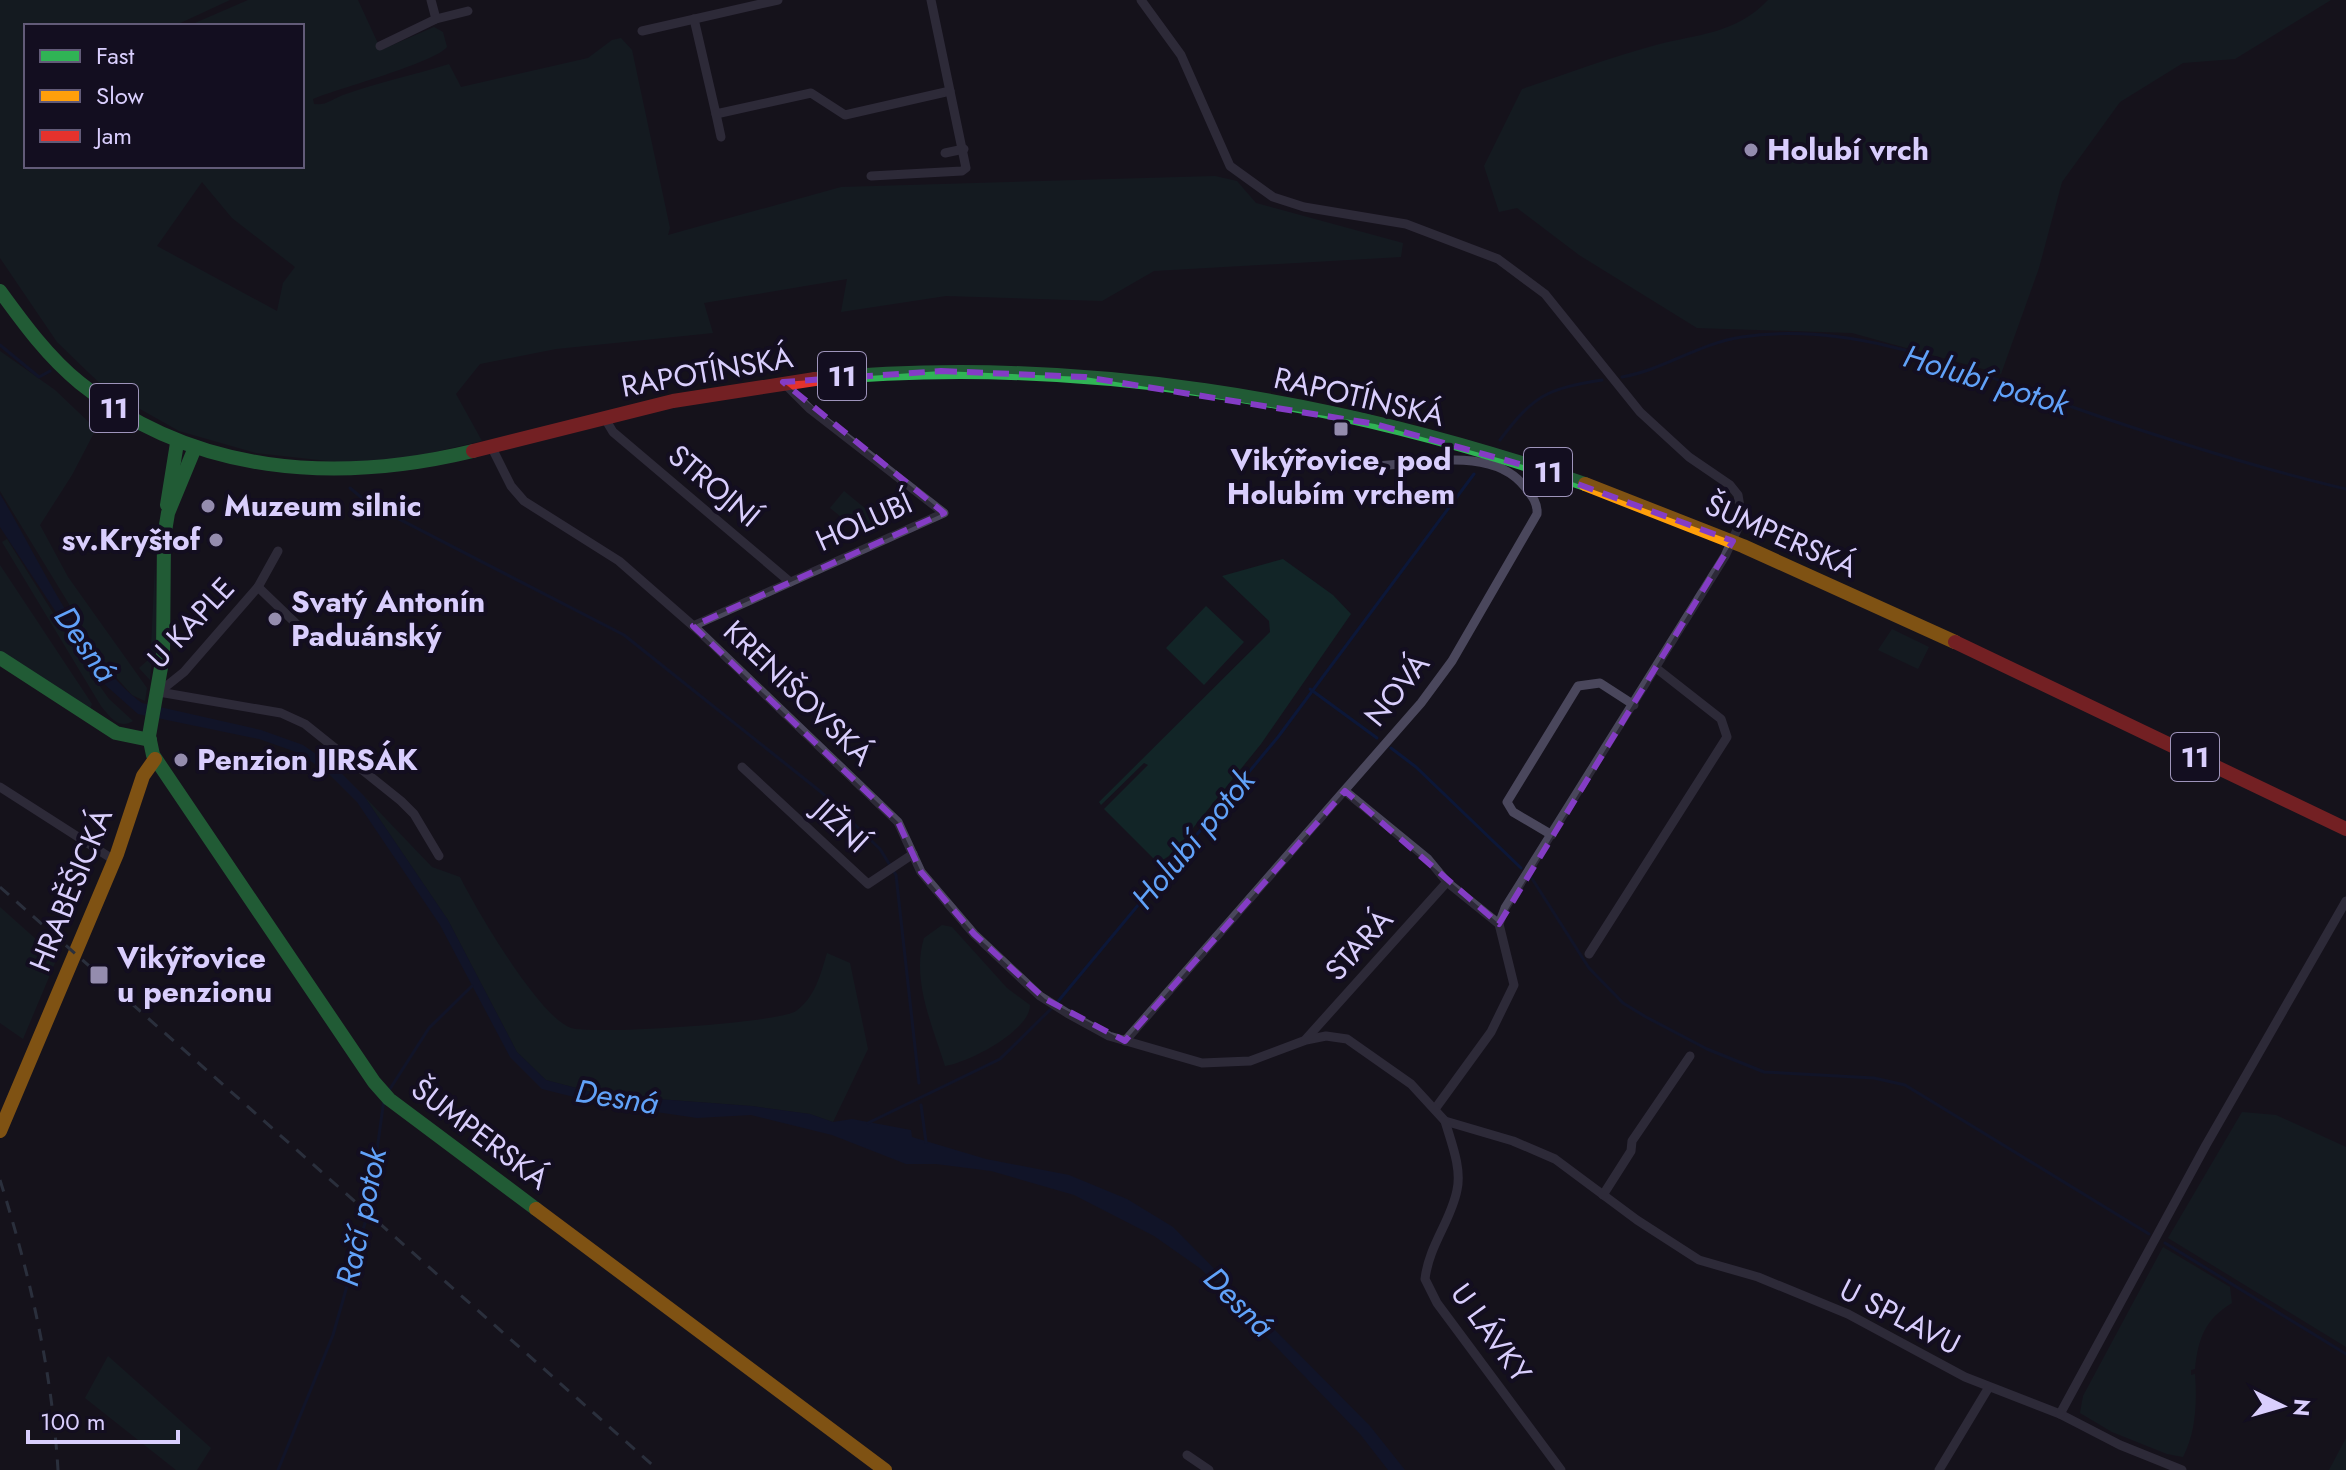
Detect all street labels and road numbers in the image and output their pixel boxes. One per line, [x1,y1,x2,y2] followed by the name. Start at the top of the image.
[618,335,796,408] street label: RAPOTÍNSKÁ
[818,352,866,400] road number: 11
[1270,356,1449,437] street label: RAPOTÍNSKÁ
[90,384,138,432] road number: 11
[659,434,770,537] street label: STROJNÍ
[1524,448,1572,496] road number: 11
[809,481,920,562] street label: HOLUBÍ
[1698,483,1864,588] street label: ŠUMPERSKÁ
[137,567,244,678] street label: U KAPLE
[714,610,883,775] street label: KRENIŠOVSKÁ
[1354,644,1439,735] street label: NOVÁ
[2171,733,2219,781] road number: 11
[801,786,879,863] street label: JIŽNÍ
[18,802,123,978] street label: HRABĚŠICKÁ
[1315,899,1403,990] street label: STARÁ
[402,1068,558,1200] street label: ŠUMPERSKÁ
[1832,1268,1968,1365] street label: U SPLAVU
[1441,1274,1542,1391] street label: U LÁVKY

